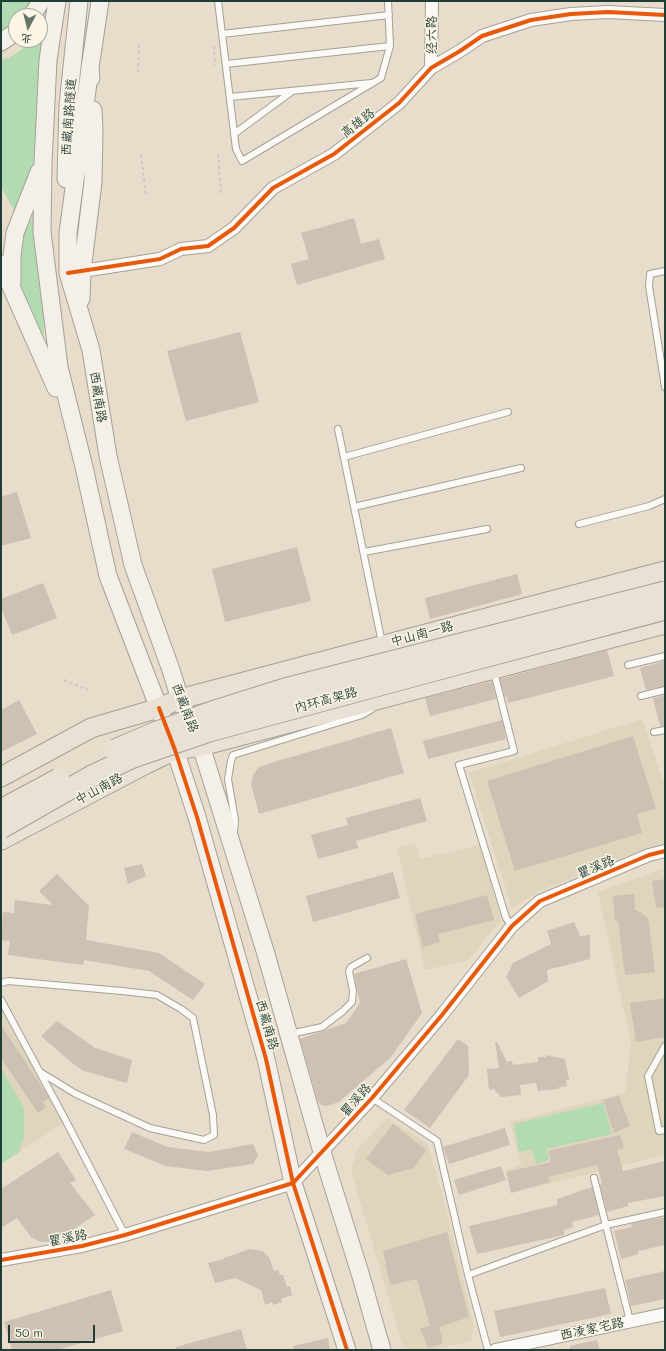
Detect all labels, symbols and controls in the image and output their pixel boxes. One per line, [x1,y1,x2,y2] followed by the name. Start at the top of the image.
[8,8,48,48] north arrow
[424,16,440,54] street label: 经六路
[20,31,33,48] text: 北
[58,78,80,156] street label: 西藏南路隧道
[338,105,378,141] street label: 高雄路
[86,370,110,424] street label: 西藏南路
[389,618,455,650] street label: 中山南一路
[168,681,202,735] street label: 西藏南路
[293,684,359,716] street label: 内环高架路
[72,770,126,808] street label: 中山南路
[575,852,617,882] street label: 瞿溪路
[252,998,282,1052] street label: 西藏南路
[337,1080,375,1120] street label: 瞿溪路
[47,1227,89,1249] street label: 瞿溪路
[559,1315,625,1343] street label: 西凌家宅路
[10,1317,97,1343] scale bar
[15,1324,43,1340] text: 50 m

